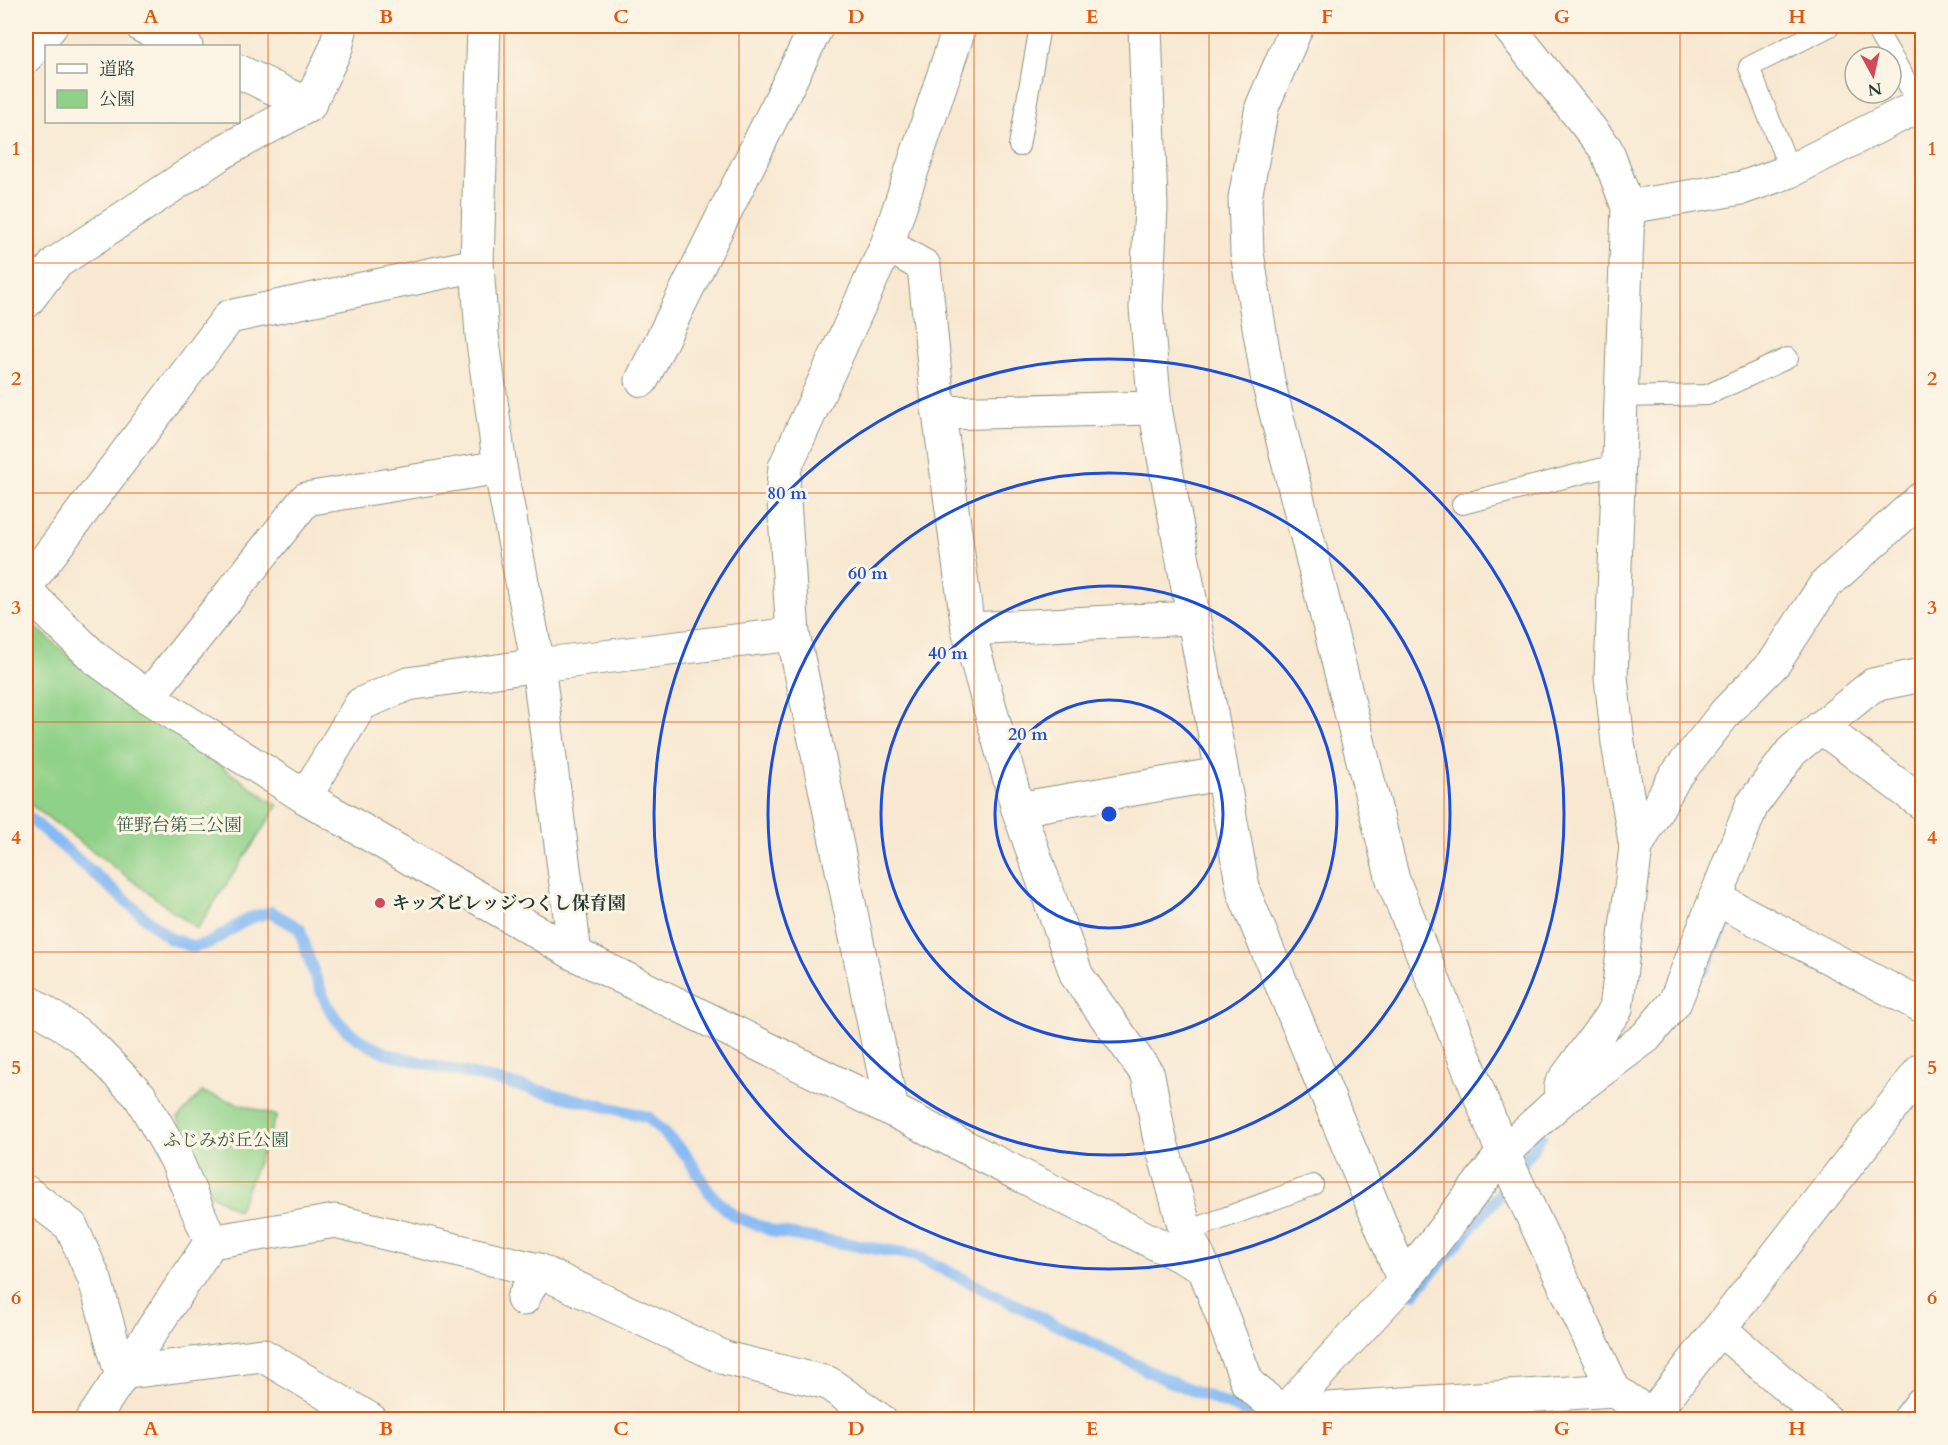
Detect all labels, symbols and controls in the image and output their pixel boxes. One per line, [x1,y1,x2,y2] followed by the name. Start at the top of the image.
[143,3,159,30] text: A
[379,3,393,30] text: B
[613,3,629,30] text: C
[847,3,865,30] text: D
[1086,3,1098,30] text: E
[1321,3,1333,30] text: F
[1554,3,1570,30] text: G
[1788,3,1806,30] text: H
[45,45,240,123] legend
[1843,45,1903,105] north arrow
[99,57,135,82] text: 道路
[1866,77,1883,101] text: N
[99,87,135,112] text: 公園
[11,135,21,162] text: 1
[1927,135,1937,162] text: 1
[11,365,21,392] text: 2
[1927,365,1937,392] text: 2
[767,481,807,506] text: 80 m
[848,561,888,586] text: 60 m
[11,594,21,621] text: 3
[1927,594,1937,621] text: 3
[928,641,968,666] text: 40 m
[1008,722,1048,747] text: 20 m
[1099,804,1119,824] centre of rings
[116,813,242,838] park label: 笹野台第三公園
[11,824,21,851] text: 4
[1927,824,1937,851] text: 4
[392,891,625,916] place label: キッズビレッジつくし保育園
[373,896,387,910] marker: キッズビレッジつくし保育園
[11,1054,21,1081] text: 5
[1927,1054,1937,1081] text: 5
[163,1128,289,1153] park label: ふじみが丘公園
[11,1284,21,1311] text: 6
[1927,1284,1937,1311] text: 6
[143,1415,159,1442] text: A
[379,1415,393,1442] text: B
[613,1415,629,1442] text: C
[847,1415,865,1442] text: D
[1086,1415,1098,1442] text: E
[1321,1415,1333,1442] text: F
[1554,1415,1570,1442] text: G
[1788,1415,1806,1442] text: H

